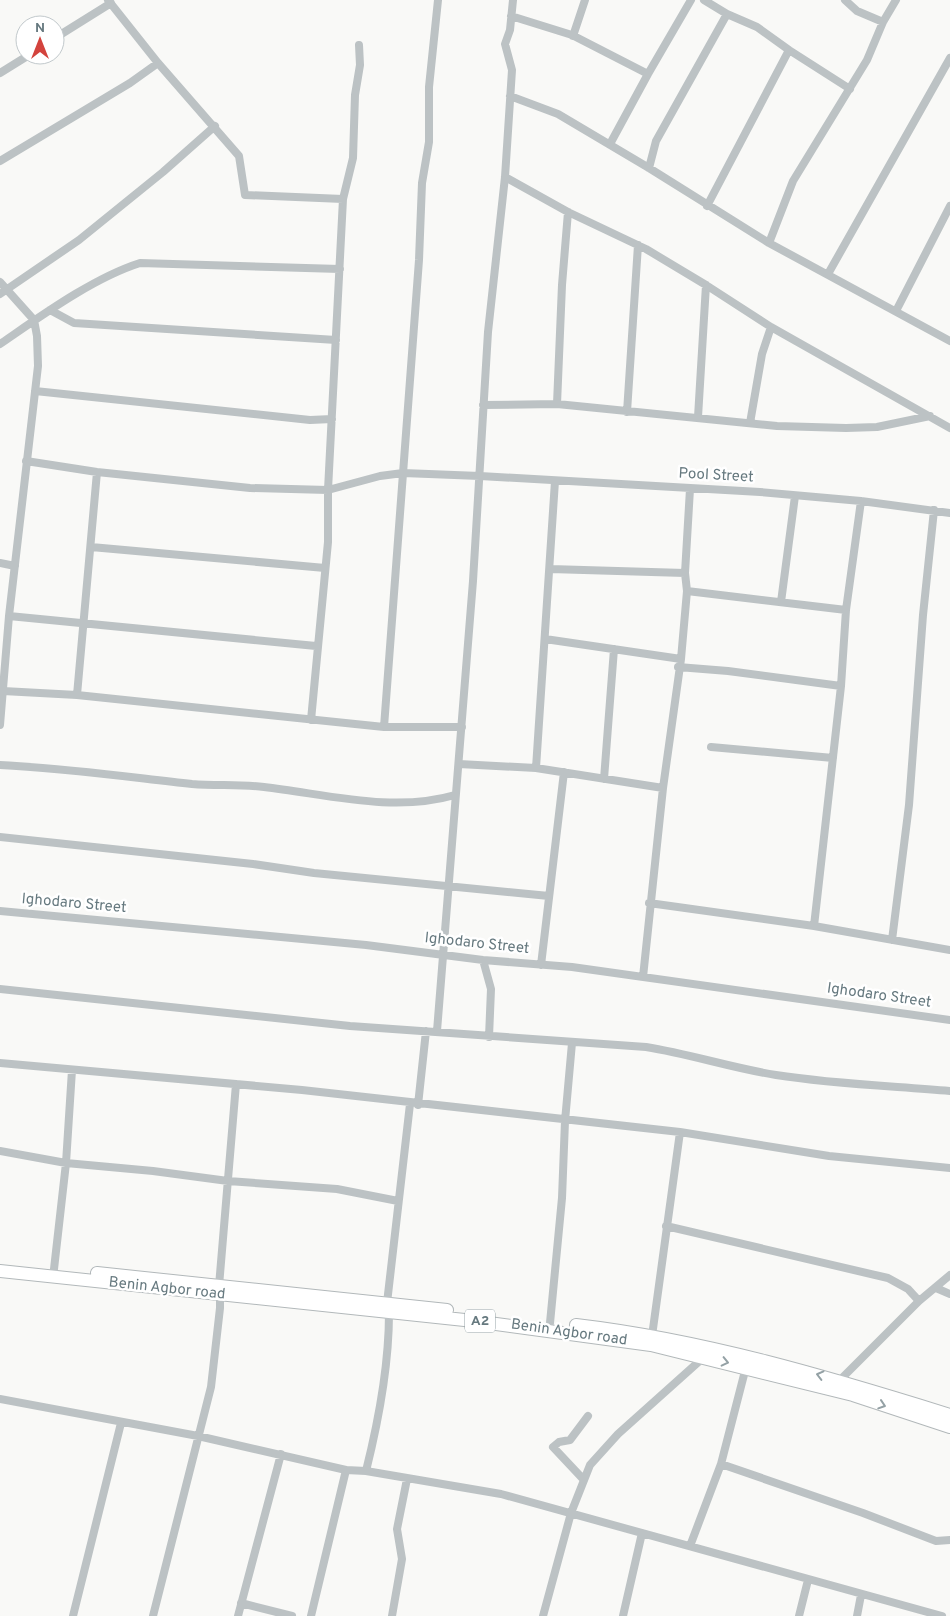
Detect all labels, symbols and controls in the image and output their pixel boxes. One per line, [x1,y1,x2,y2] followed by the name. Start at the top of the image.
[15,15,65,65] north arrow
[35,20,45,37] text: N
[678,465,754,487] street label: Pool Street
[21,890,127,918] street label: Ighodaro Street
[424,929,530,959] street label: Ighodaro Street
[826,979,932,1013] street label: Ighodaro Street
[108,1273,226,1305] street label: Benin Agbor road
[465,1310,495,1332] road number: A2
[510,1315,628,1351] street label: Benin Agbor road
[721,1356,730,1367] one-way arrow
[816,1371,824,1381] one-way arrow
[877,1399,885,1409] one-way arrow

